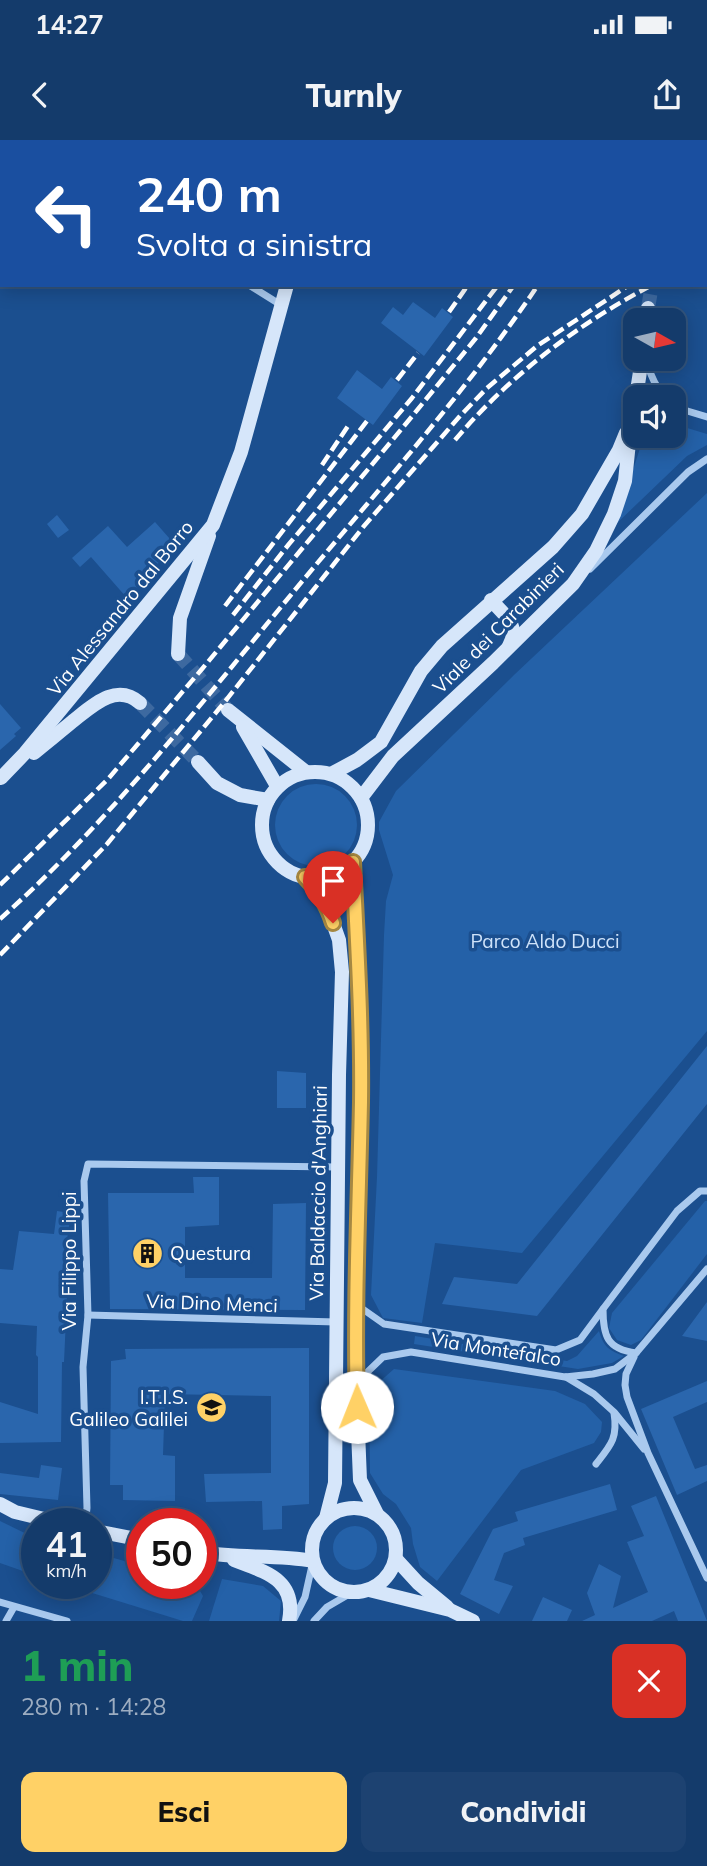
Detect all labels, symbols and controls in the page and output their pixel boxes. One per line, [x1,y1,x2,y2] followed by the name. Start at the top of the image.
[35,8,104,41] text: 14:27
[305,75,402,115] text: Turnly
[21,76,59,114] icon: back
[648,76,686,114] icon: share
[136,163,282,224] text: 240 m
[21,168,112,259] icon: left
[136,224,372,264] text: Svolta a sinistra
[623,308,686,371] north arrow
[623,308,686,448] map controls
[623,385,686,448] button: sound
[42,515,198,701] street label: Via Alessandro dal Borro
[427,557,569,699] street label: Viale dei Carabinieri
[303,851,363,923] pin
[314,862,352,900] icon: arrive
[470,929,620,953] park label: Parco Aldo Ducci
[304,1085,332,1301] street label: Via Baldaccio d'Anghiari
[57,1191,81,1331] street label: Via Filippo Lippi
[130,1236,164,1270] building icon: Questura
[170,1241,251,1265] place label: Questura
[146,1289,278,1317] street label: Via Dino Menci
[429,1327,563,1371] street label: Via Montefalco
[320,1370,394,1444] position arrow
[69,1385,188,1431] place label: I.T.I.S. Galileo Galilei
[194,1391,228,1425] school or university icon: I.T.I.S. Galileo Galilei
[126,1508,217,1599] speed limit sign: 50
[45,1522,88,1566] text: 41
[46,1559,87,1582] text: km/h
[21,1639,134,1692] text: 1 min
[612,1644,686,1718] button: close
[21,1692,166,1721] text: 280 m · 14:28
[21,1772,347,1852] button: Esci
[361,1772,686,1852] button: Condividi

